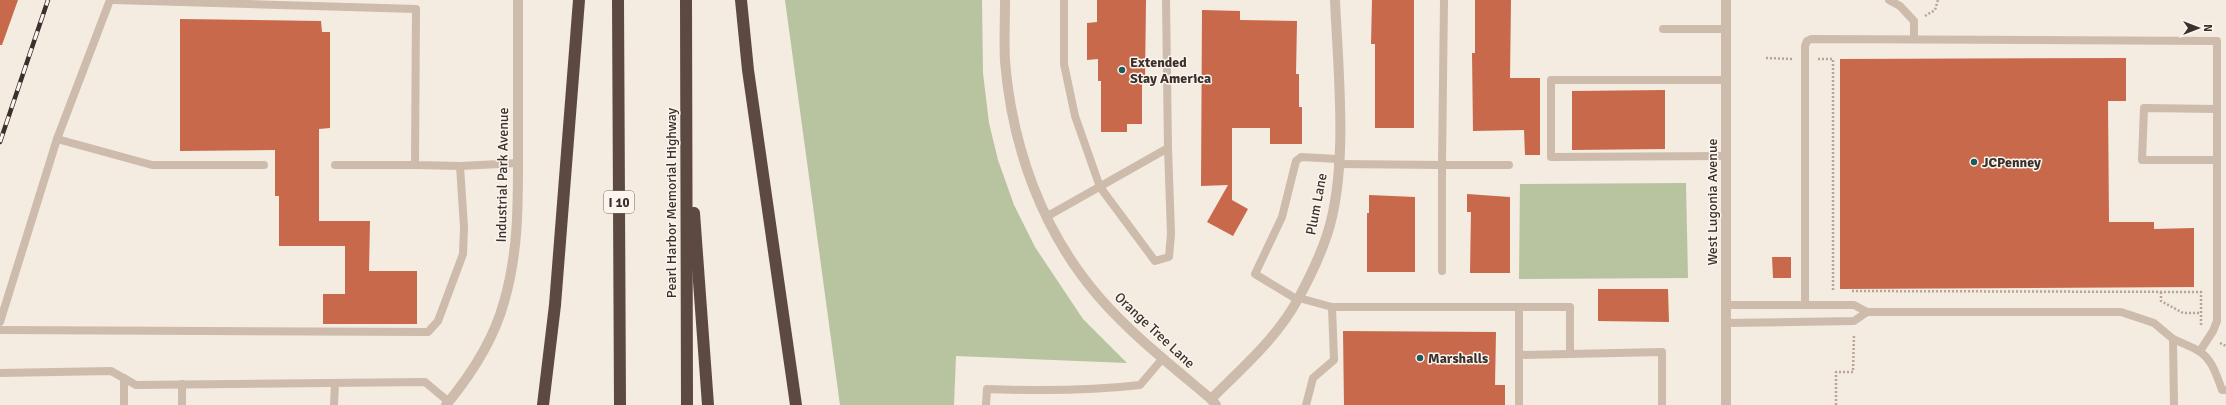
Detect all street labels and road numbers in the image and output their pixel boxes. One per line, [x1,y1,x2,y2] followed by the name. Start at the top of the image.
[493,107,512,243] street label: Industrial Park Avenue
[663,107,680,298] street label: Pearl Harbor Memorial Highway
[1704,138,1721,266] street label: West Lugonia Avenue
[1302,172,1331,236] street label: Plum Lane
[604,191,634,213] road number: I 10
[1111,289,1198,372] street label: Orange Tree Lane

